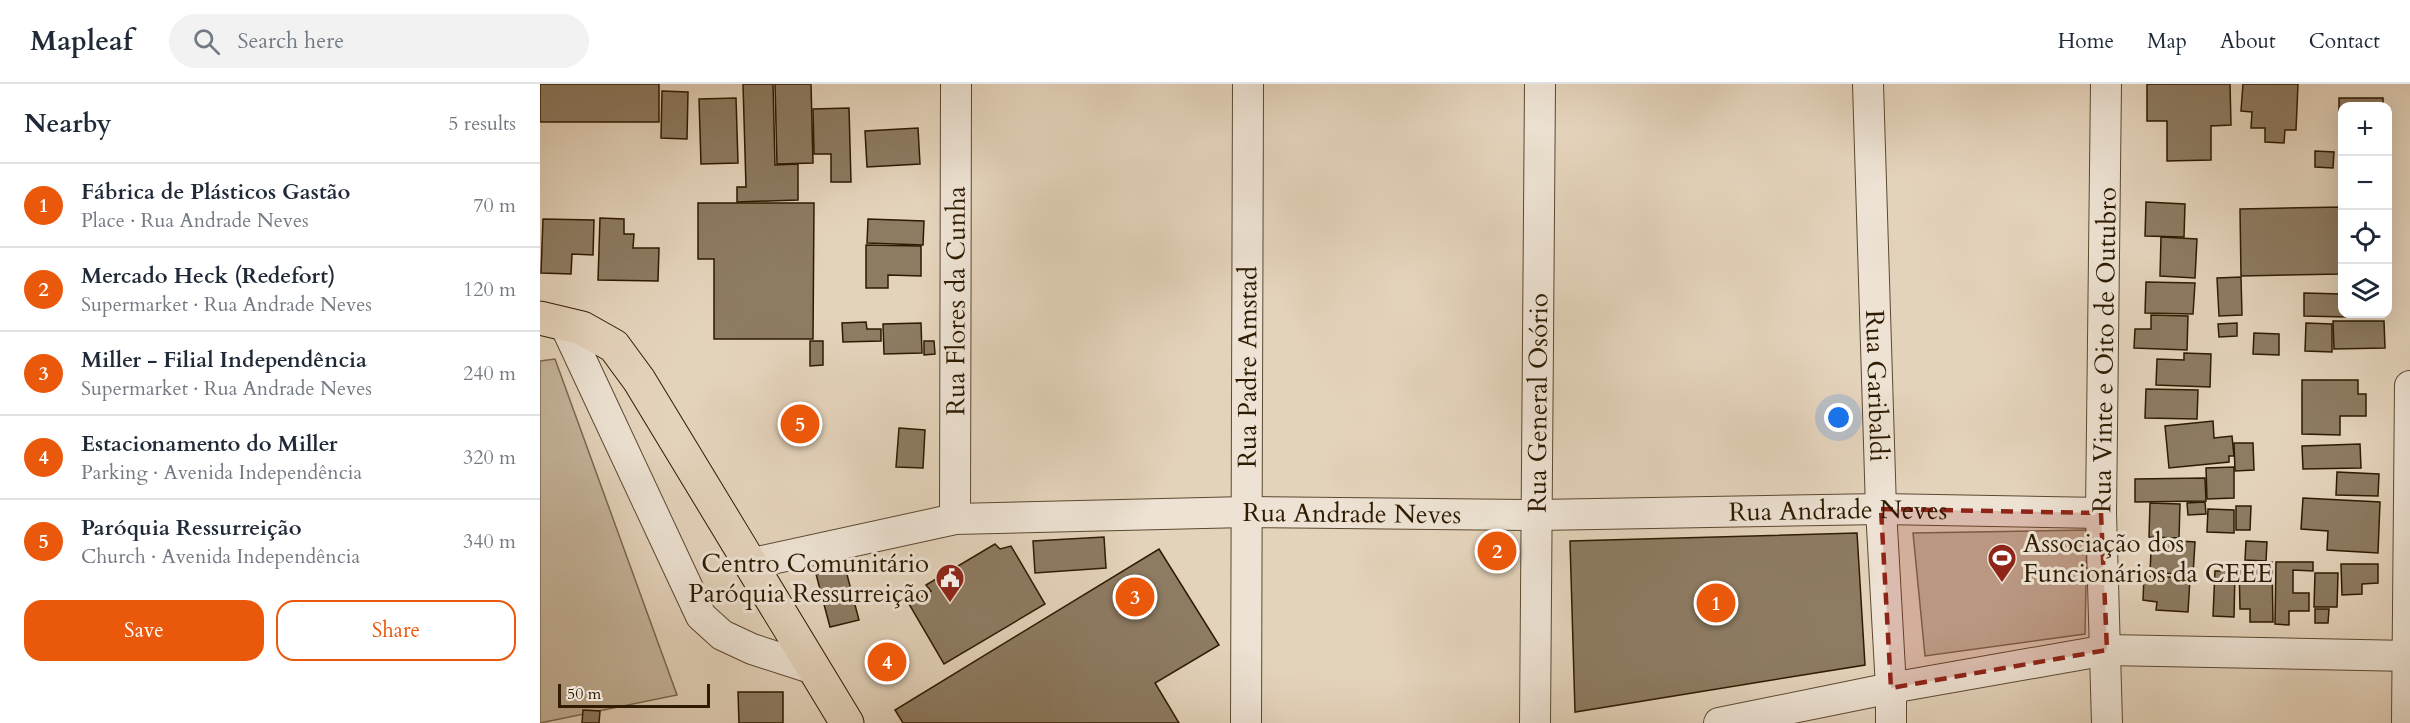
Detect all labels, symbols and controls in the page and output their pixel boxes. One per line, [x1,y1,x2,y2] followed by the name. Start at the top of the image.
[169,14,589,68] search box
[30,22,133,60] text: Mapleaf
[190,25,223,58] icon: search
[238,26,344,56] text: Search here
[2058,27,2114,56] text: Home
[2147,27,2187,56] text: Map
[2220,27,2276,56] text: About
[2309,27,2380,56] text: Contact
[2338,102,2392,318] map controls
[2338,102,2392,156] button: +
[24,106,112,141] text: Nearby
[448,110,516,137] text: 5 results
[2338,156,2392,210] button: −
[81,177,350,207] text: Fábrica de Plásticos Gastão
[938,186,974,416] street label: Rua Flores da Cunha
[2084,187,2125,513] street label: Rua Vinte e Oito de Outubro
[38,192,49,219] text: 1
[473,192,516,219] text: 70 m
[81,207,309,234] text: Place · Rua Andrade Neves
[2338,210,2392,264] button: locate
[81,261,335,291] text: Mercado Heck (Redefort)
[2338,264,2392,318] button: layers
[1230,266,1265,468] street label: Rua Padre Amstad
[38,276,49,303] text: 2
[463,276,516,303] text: 120 m
[81,291,372,318] text: Supermarket · Rua Andrade Neves
[1520,293,1556,513] street label: Rua General Osório
[1857,309,1897,462] street label: Rua Garibaldi
[81,345,367,375] text: Miller - Filial Independência
[38,360,49,387] text: 3
[463,360,516,387] text: 240 m
[81,375,372,402] text: Supermarket · Rua Andrade Neves
[780,402,820,446] pin: 5
[1824,403,1853,432] your location
[81,429,338,459] text: Estacionamento do Miller
[38,444,49,471] text: 4
[463,444,516,471] text: 320 m
[81,459,362,486] text: Parking · Avenida Independência
[1728,492,1948,530] street label: Rua Andrade Neves
[1243,495,1462,532] street label: Rua Andrade Neves
[81,513,302,543] text: Paróquia Ressurreição
[2023,526,2273,591] place label: Associação dos Funcionários da CEEE
[38,528,49,555] text: 5
[463,528,516,555] text: 340 m
[1478,528,1516,574] pin: 2
[1986,542,2018,584] sports icon: Associação dos Funcionários da CEEE
[81,543,360,570] text: Church · Avenida Independência
[688,546,929,611] place label: Centro Comunitário Paróquia Ressurreição
[934,562,966,604] public building icon: Centro Comunitário Paróquia Ressurreição
[1116,574,1154,620] pin: 3
[1696,580,1736,626] pin: 1
[24,600,264,661] button: Save
[276,600,516,661] button: Share
[868,640,906,684] pin: 4
[558,681,710,708] scale bar
[567,683,601,705] text: 50 m

